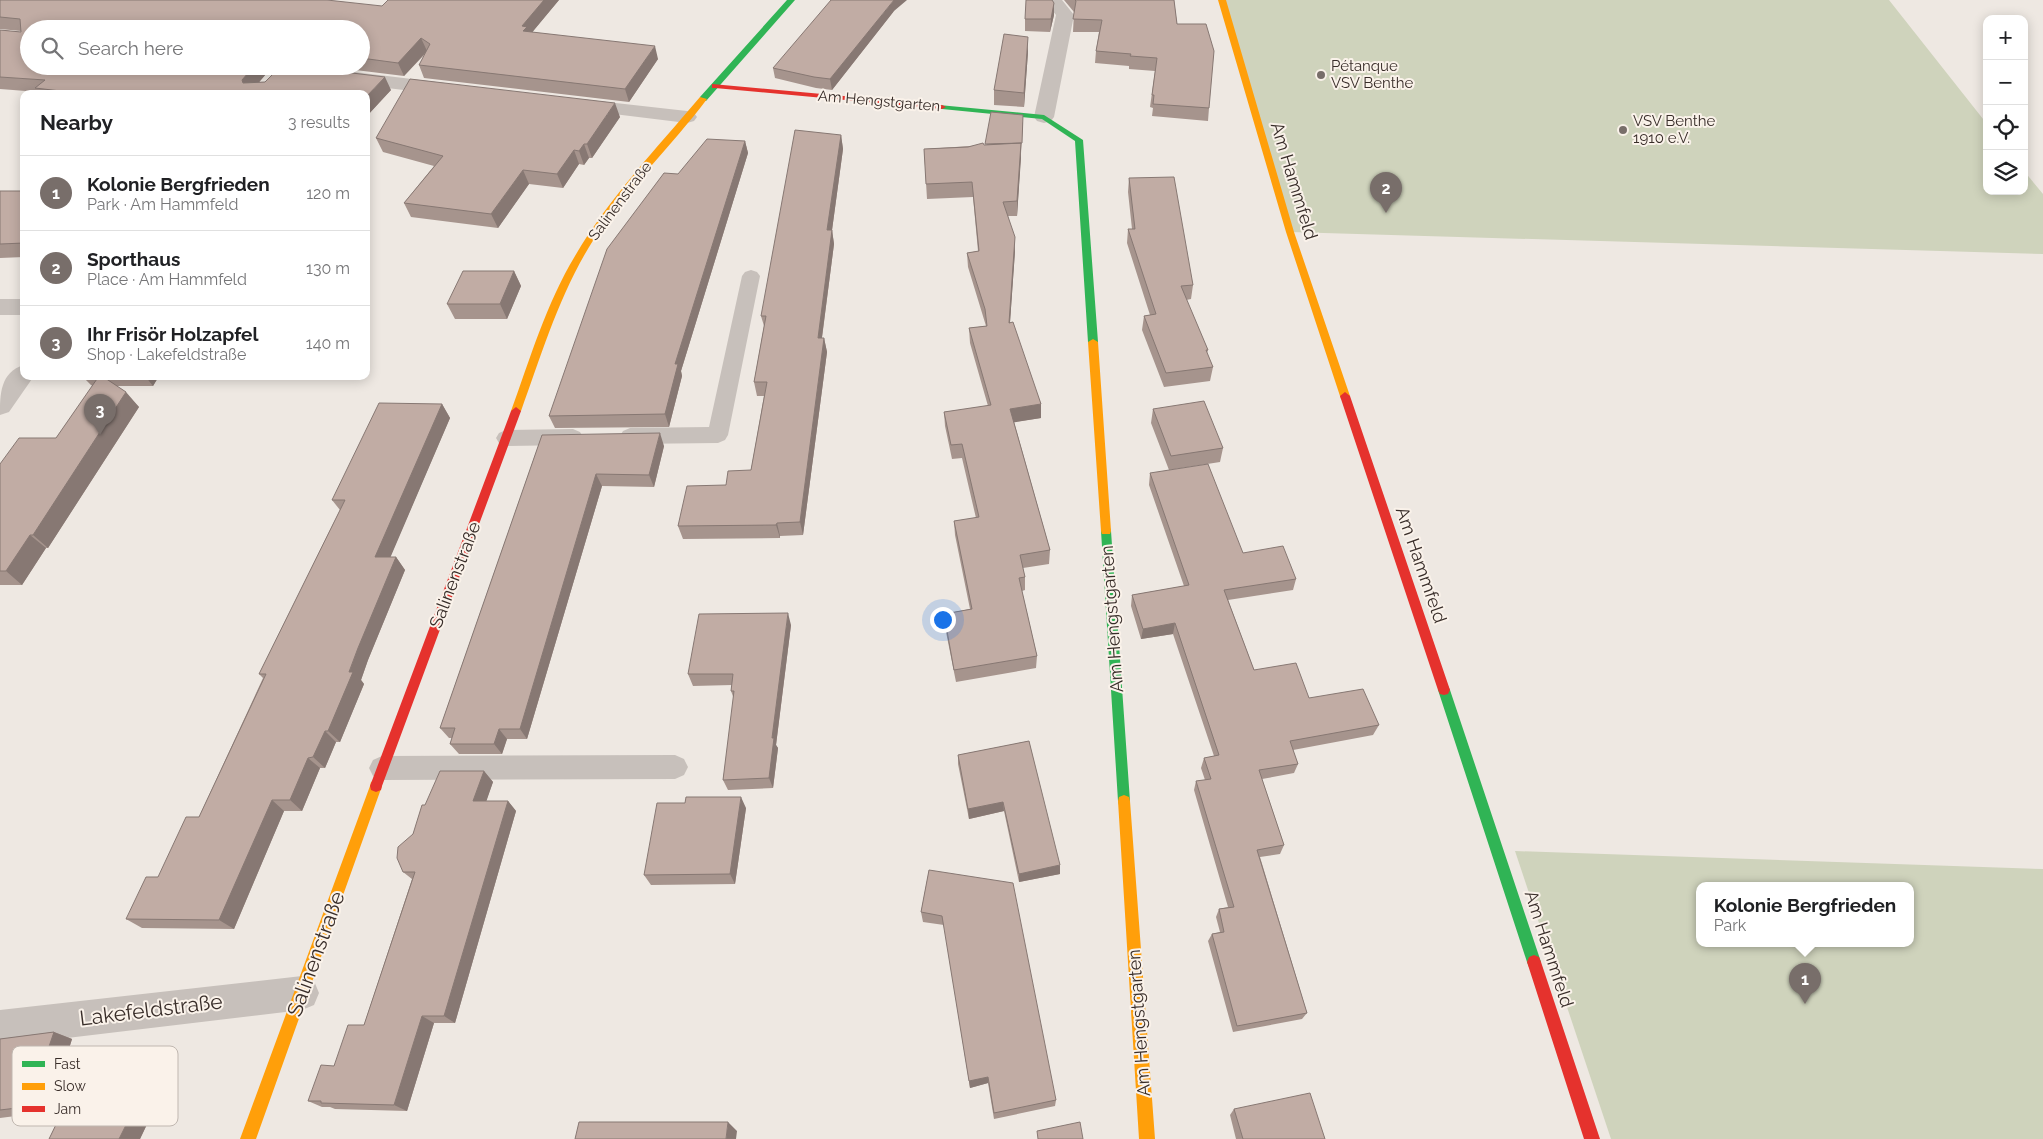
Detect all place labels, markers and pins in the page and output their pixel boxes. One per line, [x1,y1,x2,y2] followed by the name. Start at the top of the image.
[1331,57,1413,92] place label: Pétanque VSV Benthe
[1315,69,1327,81] marker: Pétanque VSV Benthe
[1633,112,1715,147] place label: VSV Benthe 1910 e.V.
[1617,124,1629,136] marker: VSV Benthe 1910 e.V.
[1370,172,1402,213] pin: 2
[84,394,116,435] pin: 3
[1789,963,1821,1004] pin: 1

